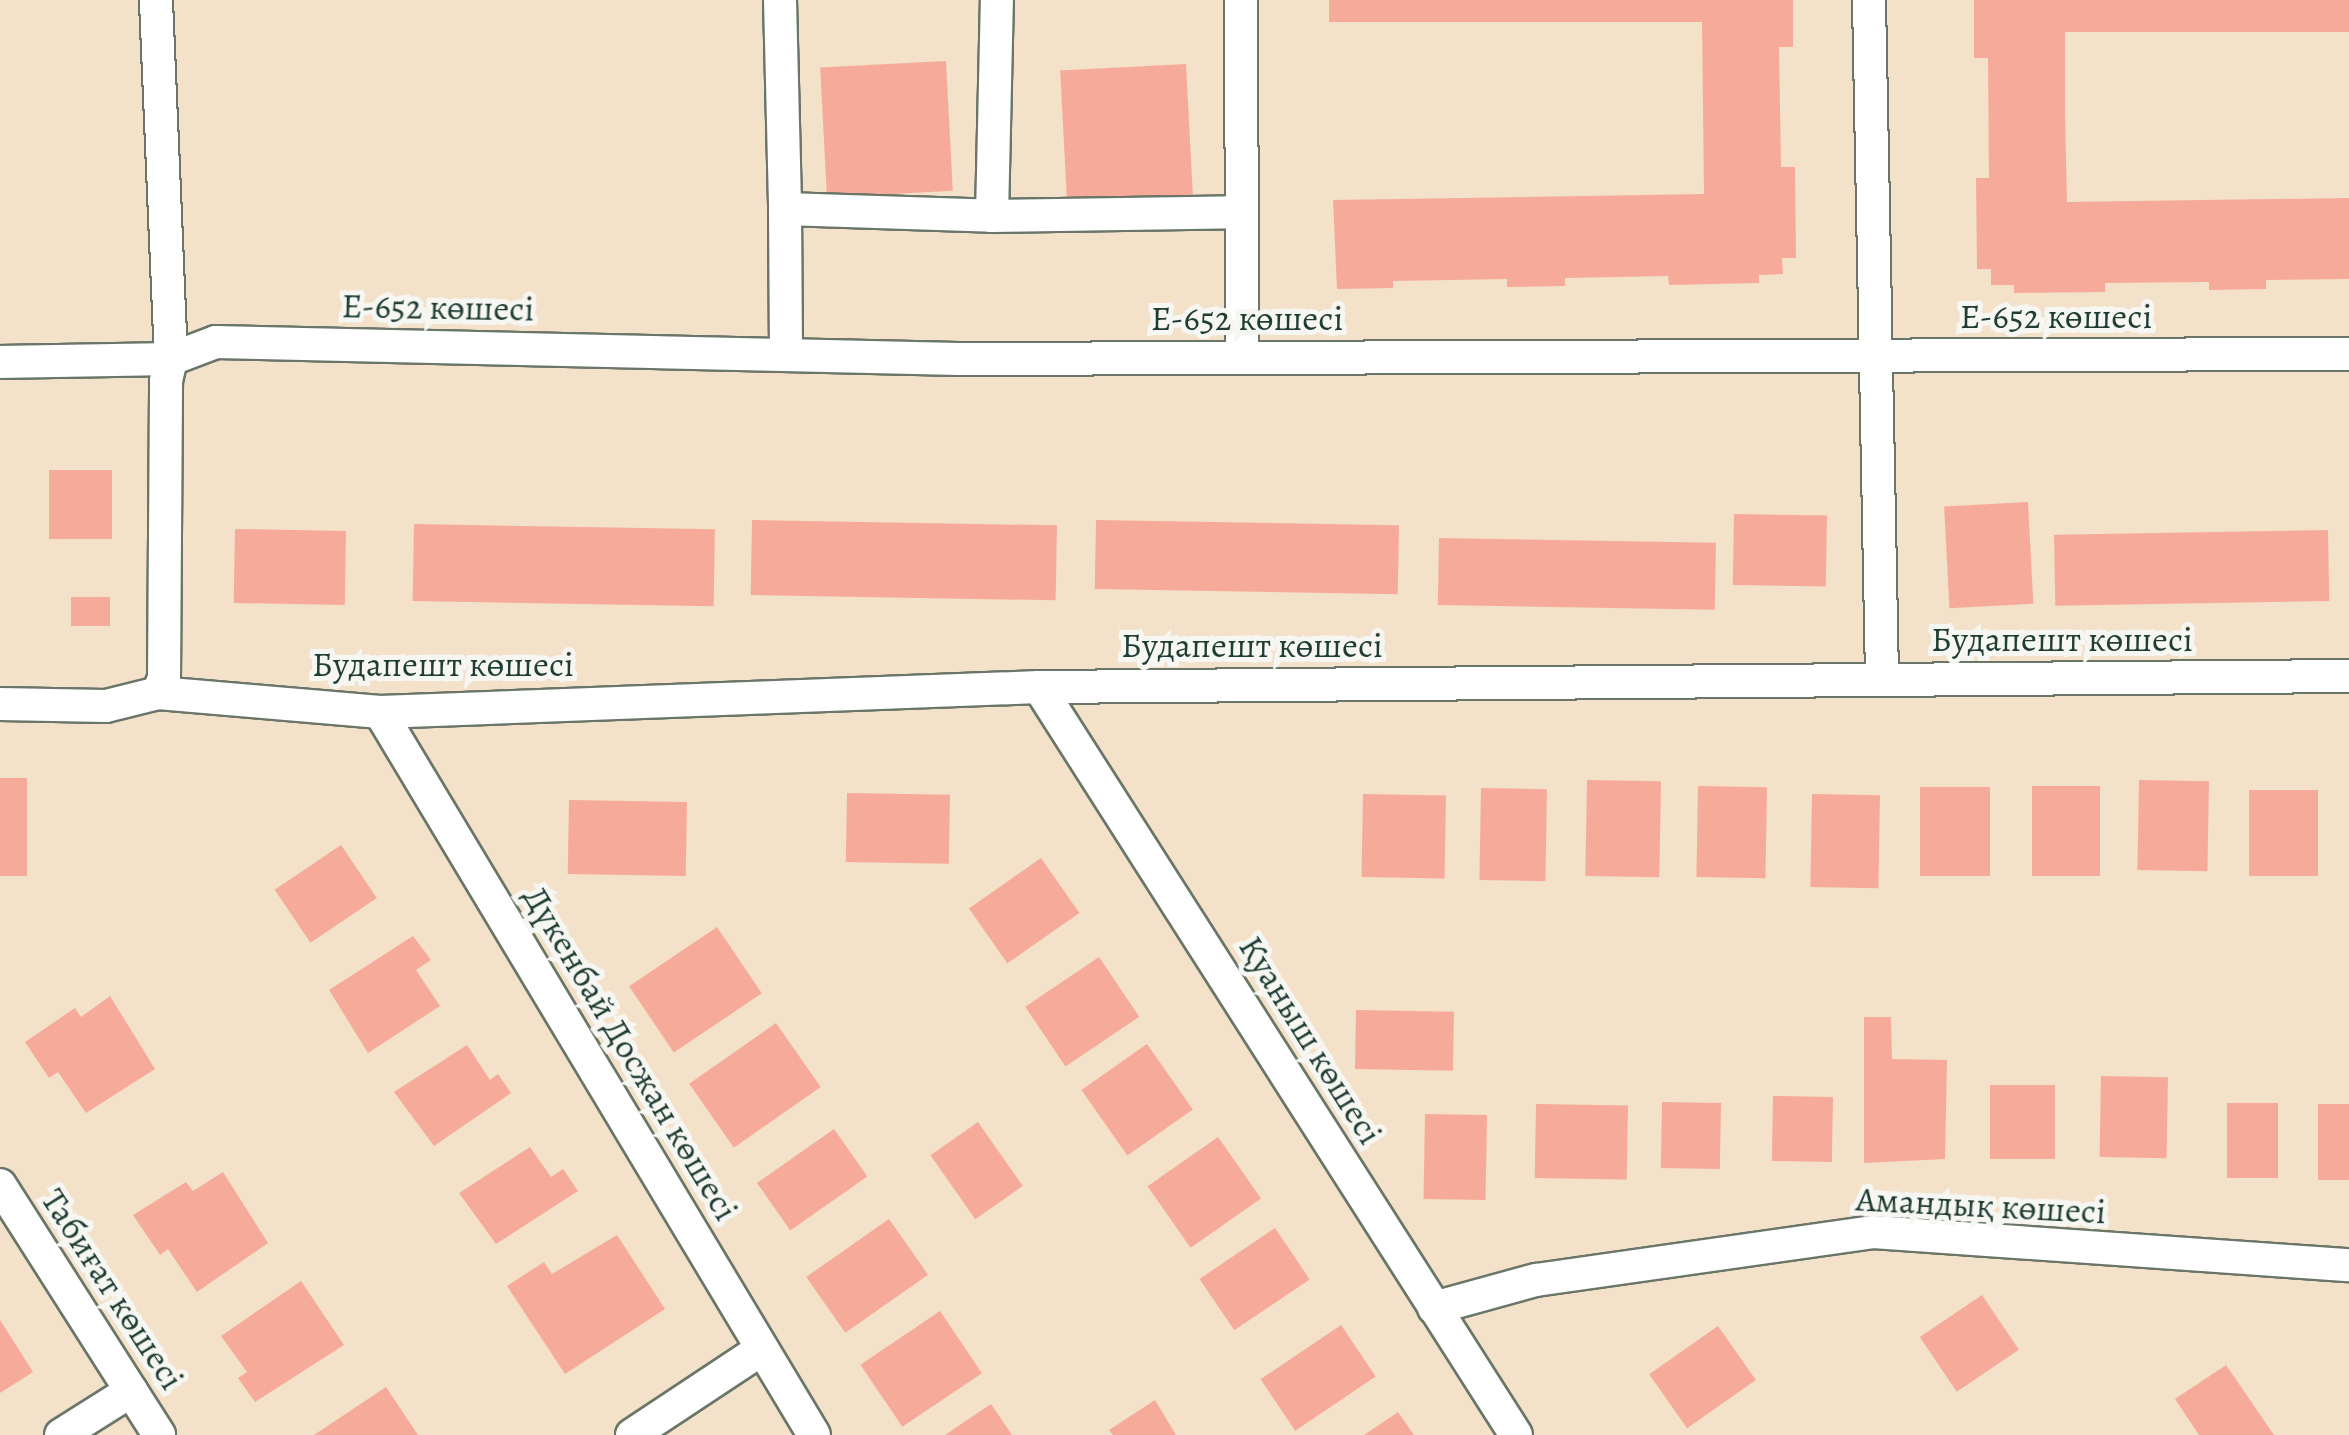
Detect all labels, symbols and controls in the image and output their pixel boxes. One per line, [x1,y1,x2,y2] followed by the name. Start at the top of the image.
[341,284,535,330] street label: Е-652 көшесі
[1960,295,2152,337] street label: Е-652 көшесі
[1151,297,1343,339] street label: Е-652 көшесі
[1931,618,2193,660] street label: Будапешт көшесі
[1121,624,1383,666] street label: Будапешт көшесі
[312,643,574,685] street label: Будапешт көшесі
[514,878,748,1228] street label: Дүкенбай Досжан көшесі
[1230,928,1392,1152] street label: Қуаныш көшесі
[1855,1177,2107,1233] street label: Амандық көшесі
[33,1181,193,1397] street label: Табиғат көшесі

